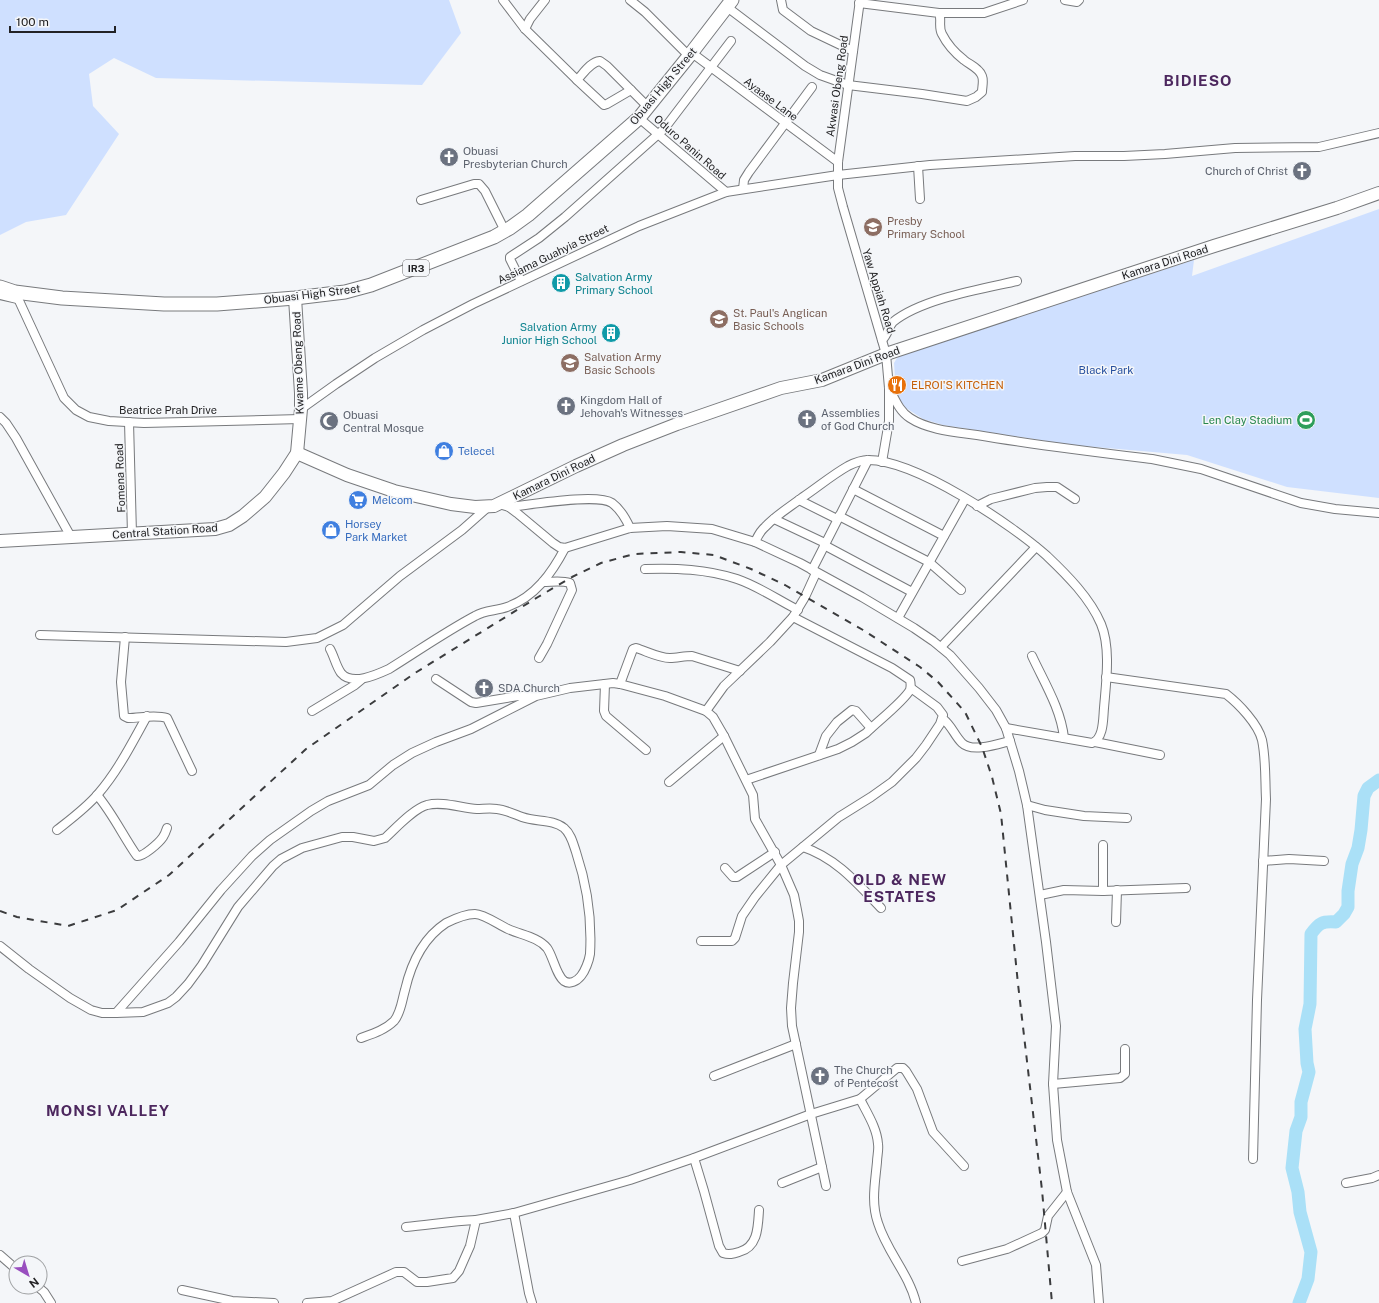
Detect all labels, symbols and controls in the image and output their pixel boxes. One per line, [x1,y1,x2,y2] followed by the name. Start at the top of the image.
[10,8,115,34] scale bar
[16,15,49,29] text: 100 m
[824,35,850,137] street label: Akwasi Obeng Road
[627,45,699,127] street label: Obuasi High Street
[1164,72,1232,89] district label: BIDIESO
[742,75,800,123] street label: Ayaase Lane
[652,113,728,181] street label: Oduro Panin Road
[463,145,568,170] place label: Obuasi Presbyterian Church
[438,146,460,168] church icon: Obuasi Presbyterian Church
[1291,160,1313,182] church icon: Church of Christ
[1205,165,1288,177] place label: Church of Christ
[887,215,965,240] place label: Presby Primary School
[862,216,884,238] school or university icon: Presby Primary School
[496,222,610,286] street label: Assiama Guahyia Street
[1120,242,1210,282] street label: Kamara Dini Road
[860,247,898,335] street label: Yaw Appiah Road
[403,260,429,276] road number: IR3
[575,271,653,296] place label: Salvation Army Primary School
[550,272,572,294] building icon: Salvation Army Primary School
[263,282,361,306] street label: Obuasi High Street
[733,307,827,332] place label: St. Paul's Anglican Basic Schools
[708,308,730,330] school or university icon: St. Paul's Anglican Basic Schools
[290,312,306,414] street label: Kwame Obeng Road
[502,321,597,346] place label: Salvation Army Junior High School
[600,322,622,344] building icon: Salvation Army Junior High School
[813,344,901,386] street label: Kamara Dini Road
[584,351,661,376] place label: Salvation Army Basic Schools
[559,352,581,374] school or university icon: Salvation Army Basic Schools
[1079,364,1133,376] park label: Black Park
[886,374,908,396] restaurant icon: ELROI'S KITCHEN
[911,379,1004,391] place label: ELROI'S KITCHEN
[580,394,683,419] place label: Kingdom Hall of Jehovah's Witnesses
[555,395,577,417] church icon: Kingdom Hall of Jehovah's Witnesses
[119,404,217,416] street label: Beatrice Prah Drive
[821,407,894,432] place label: Assemblies of God Church
[796,408,818,430] church icon: Assemblies of God Church
[343,409,424,434] place label: Obuasi Central Mosque
[1295,409,1317,431] sports icon: Len Clay Stadium
[318,410,340,432] mosque icon: Obuasi Central Mosque
[1203,414,1292,426] place label: Len Clay Stadium
[433,440,455,462] shop icon: Telecel
[113,443,127,513] street label: Fomena Road
[458,445,495,457] place label: Telecel
[511,452,597,502] street label: Kamara Dini Road
[347,489,369,511] supermarket icon: Melcom
[372,494,413,506] place label: Melcom
[345,518,407,543] place label: Horsey Park Market
[320,519,342,541] shop icon: Horsey Park Market
[112,521,218,541] street label: Central Station Road
[473,677,495,699] church icon: SDA Church
[498,682,560,694] place label: SDA Church
[853,871,947,905] district label: OLD & NEW ESTATES
[834,1064,899,1089] place label: The Church of Pentecost
[809,1065,831,1087] church icon: The Church of Pentecost
[46,1102,170,1119] district label: MONSI VALLEY
[8,1255,48,1295] north arrow
[27,1276,41,1290] text: N

